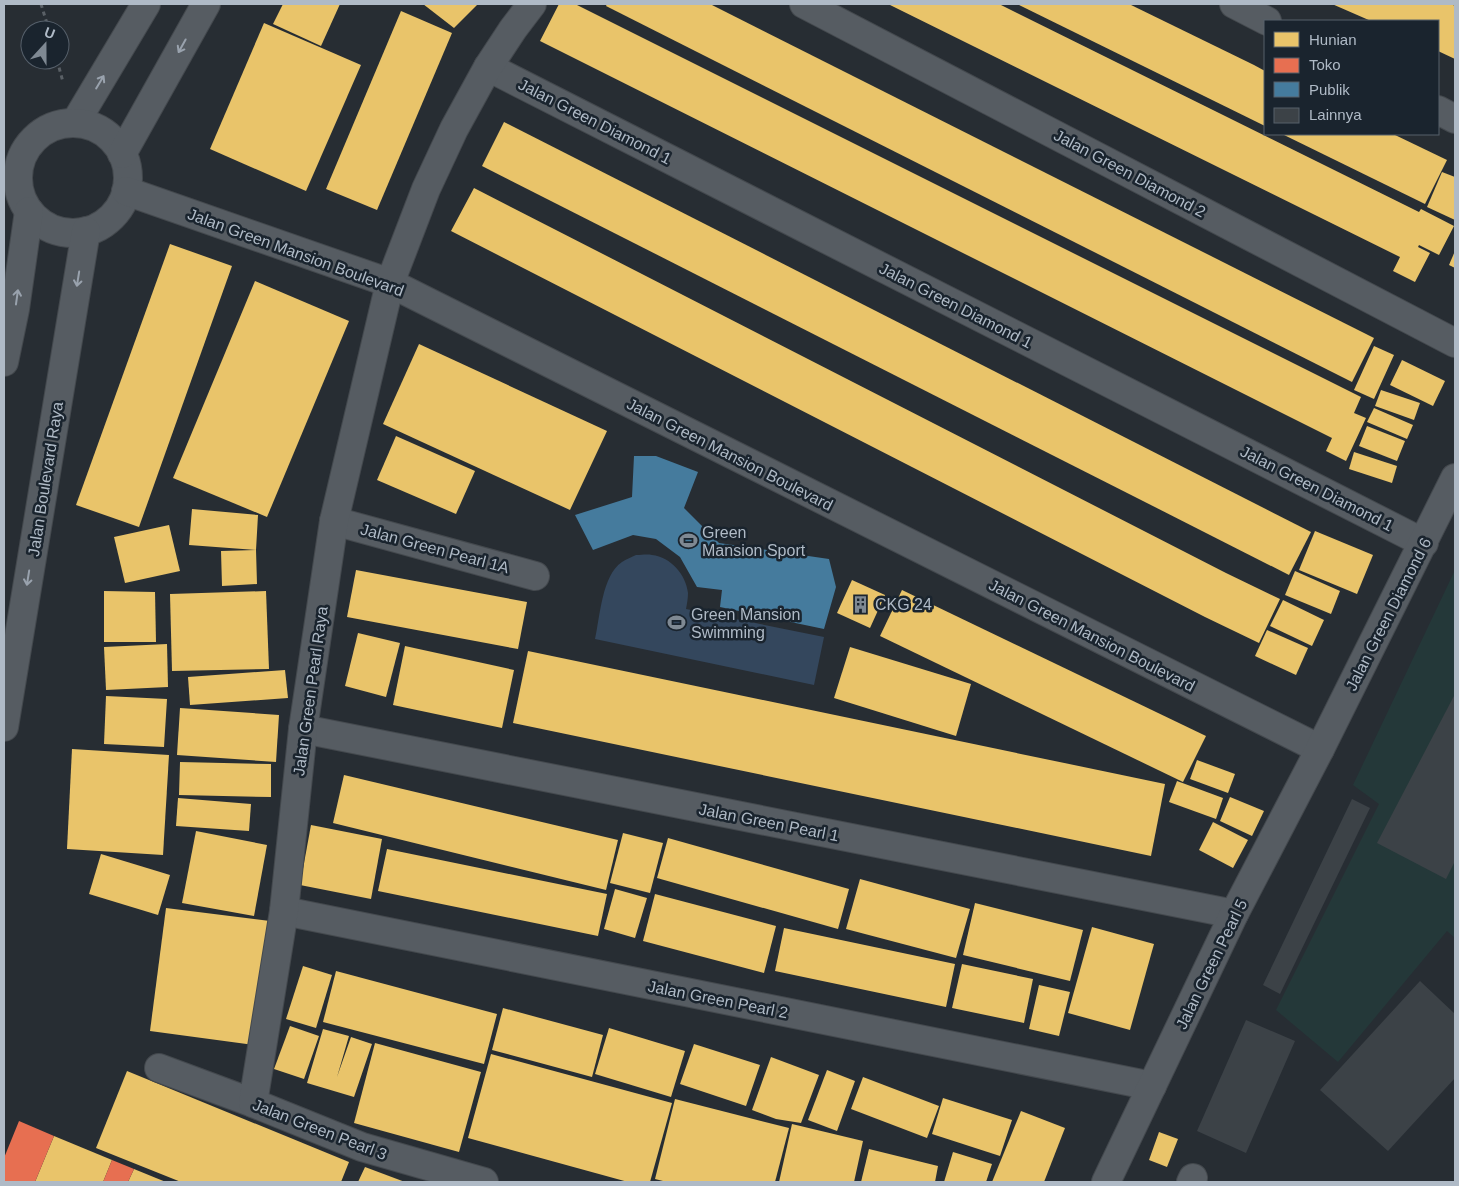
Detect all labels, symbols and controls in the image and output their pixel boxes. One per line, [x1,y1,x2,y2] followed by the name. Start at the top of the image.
[20,20,70,70] north arrow
[1264,20,1439,135] legend
[42,24,57,42] text: U
[1309,31,1357,48] text: Hunian
[177,39,187,54] one-way arrow
[1309,56,1341,73] text: Toko
[95,74,105,89] one-way arrow
[516,76,674,167] street label: Jalan Green Diamond 1
[1309,81,1350,98] text: Publik
[1309,106,1362,123] text: Lainnya
[1051,126,1208,221] street label: Jalan Green Diamond 2
[186,205,406,300] street label: Jalan Green Mansion Boulevard
[877,260,1035,351] street label: Jalan Green Diamond 1
[72,271,82,287] one-way arrow
[12,289,22,305] one-way arrow
[624,395,835,514] street label: Jalan Green Mansion Boulevard
[25,400,66,558] street label: Jalan Boulevard Raya
[1238,443,1396,534] street label: Jalan Green Diamond 1
[359,520,511,577] street label: Jalan Green Pearl 1A
[702,524,806,559] place label: Green Mansion Sport
[678,531,698,551] sports icon: Green Mansion Sport
[1343,535,1434,693] street label: Jalan Green Diamond 6
[23,569,33,585] one-way arrow
[986,576,1197,695] street label: Jalan Green Mansion Boulevard
[851,594,871,614] building icon: CKG 24
[875,596,932,613] place label: CKG 24
[290,605,331,777] street label: Jalan Green Pearl Raya
[691,606,800,641] place label: Green Mansion Swimming
[667,613,687,633] sports icon: Green Mansion Swimming
[697,801,840,844] street label: Jalan Green Pearl 1
[1173,896,1250,1032] street label: Jalan Green Pearl 5
[646,978,789,1021] street label: Jalan Green Pearl 2
[250,1096,389,1163] street label: Jalan Green Pearl 3

